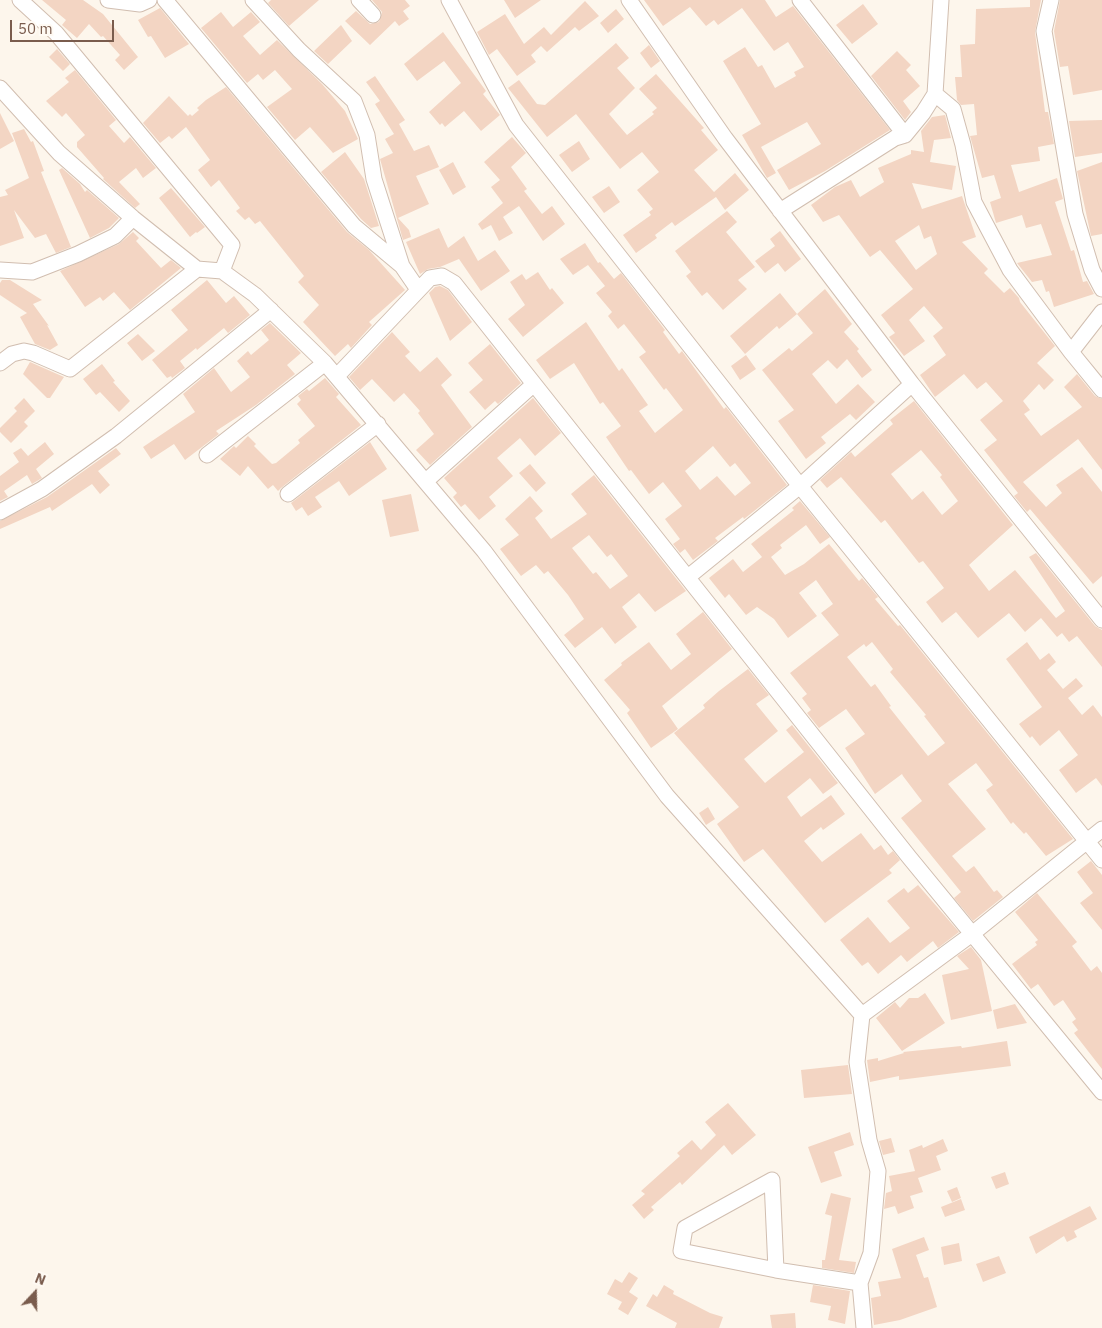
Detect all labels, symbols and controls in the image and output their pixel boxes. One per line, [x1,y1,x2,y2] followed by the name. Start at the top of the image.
[12,10,116,42] scale bar
[18,19,53,38] text: 50 m
[10,1268,60,1318] north arrow
[32,1269,48,1289] text: N

